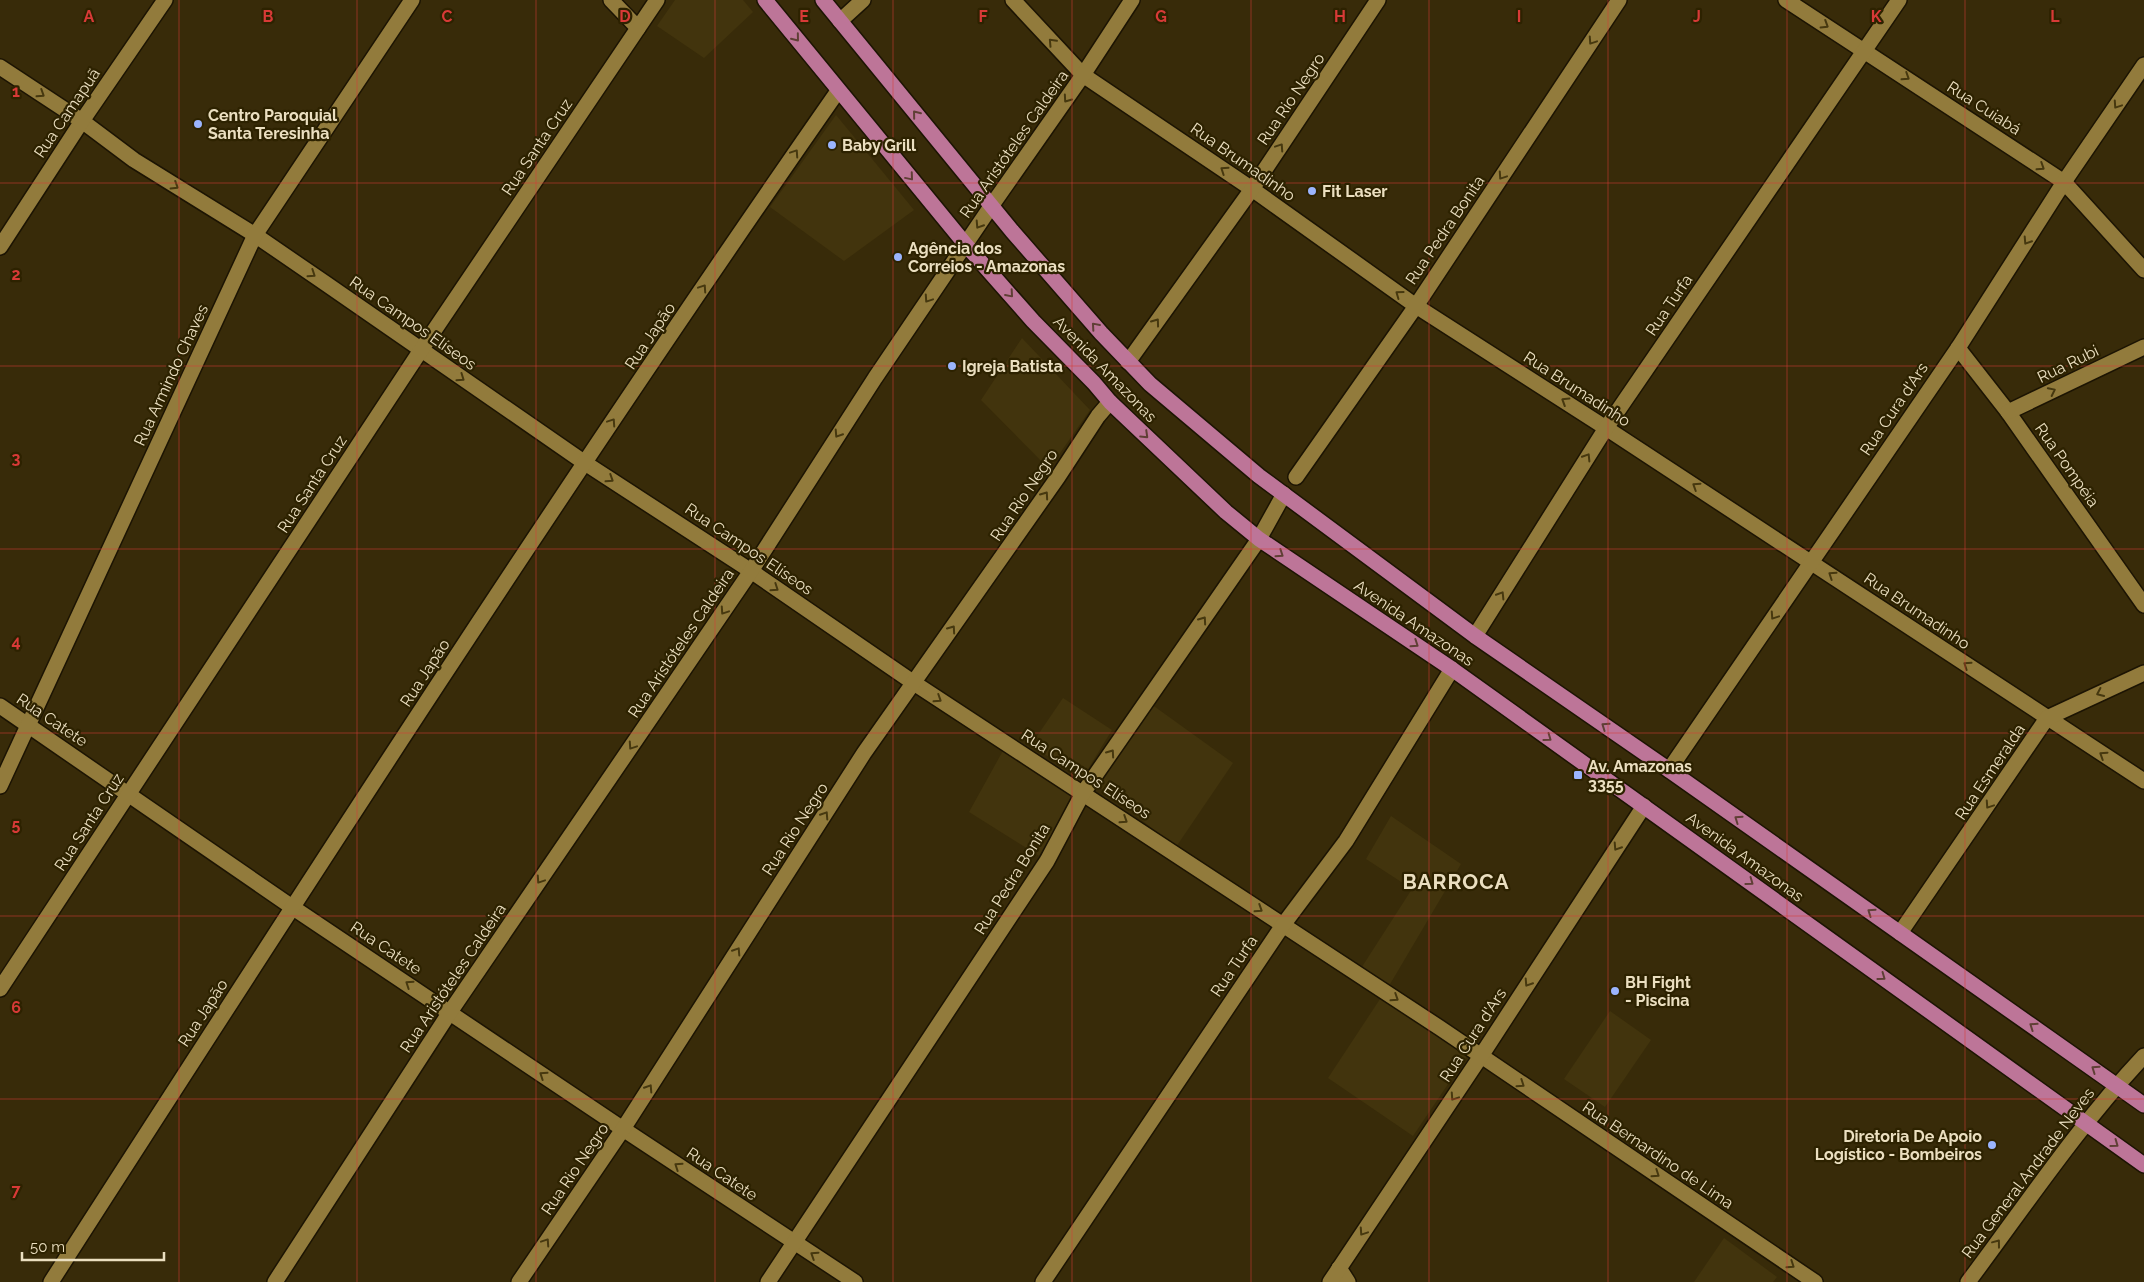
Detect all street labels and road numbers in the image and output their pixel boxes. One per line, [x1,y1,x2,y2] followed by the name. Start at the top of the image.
[1253,50,1329,148] street label: Rua Rio Negro
[30,65,104,161] street label: Rua Camapuã
[956,67,1072,221] street label: Rua Aristóteles Caldeira
[1944,77,2024,139] street label: Rua Cuiabá
[498,95,576,199] street label: Rua Santa Cruz
[1187,119,1299,205] street label: Rua Brumadinho
[1402,172,1488,288] street label: Rua Pedra Bonita
[1642,271,1696,339] street label: Rua Turfa
[346,272,480,374] street label: Rua Campos Elíseos
[621,299,679,373] street label: Rua Japão
[130,301,212,449] street label: Rua Armindo Chaves
[1049,312,1161,426] street label: Avenida Amazonas
[2034,341,2102,387] street label: Rua Rubi
[1520,347,1634,431] street label: Rua Brumadinho
[1856,359,1932,459] street label: Rua Cura d'Ars
[2031,419,2103,511] street label: Rua Pompéia
[273,432,351,536] street label: Rua Santa Cruz
[986,446,1062,544] street label: Rua Rio Negro
[681,499,817,599] street label: Rua Campos Elíseos
[624,565,738,721] street label: Rua Aristóteles Caldeira
[1861,569,1973,653] street label: Rua Brumadinho
[1351,576,1478,670] street label: Avenida Amazonas
[396,636,454,710] street label: Rua Japão
[13,689,91,751] street label: Rua Catete
[1951,720,2029,824] street label: Rua Esmeralda
[1018,725,1154,823] street label: Rua Campos Elíseos
[50,770,128,874] street label: Rua Santa Cruz
[758,779,832,879] street label: Rua Rio Negro
[1683,808,1808,906] street label: Avenida Amazonas
[970,820,1054,938] street label: Rua Pedra Bonita
[396,900,510,1056] street label: Rua Aristóteles Caldeira
[347,917,425,979] street label: Rua Catete
[1207,932,1261,1000] street label: Rua Turfa
[174,976,232,1050] street label: Rua Japão
[1436,984,1510,1085] street label: Rua Cura d'Ars
[1958,1084,2098,1262] street label: Rua General Andrade Neves
[1579,1097,1737,1213] street label: Rua Bernardino de Lima
[537,1120,613,1218] street label: Rua Rio Negro
[683,1143,761,1205] street label: Rua Catete

